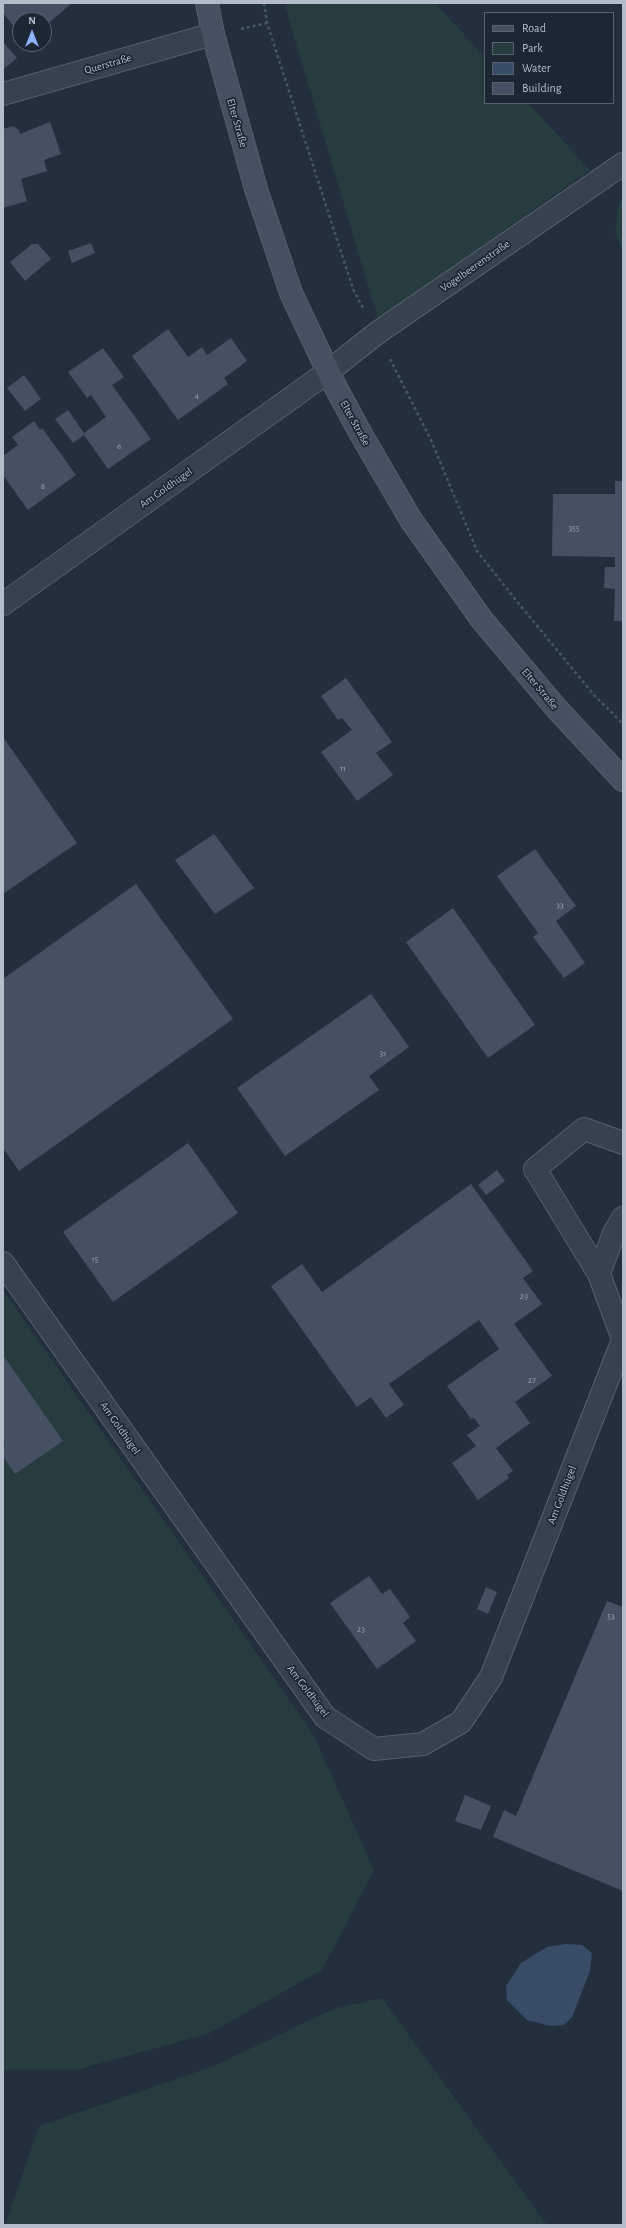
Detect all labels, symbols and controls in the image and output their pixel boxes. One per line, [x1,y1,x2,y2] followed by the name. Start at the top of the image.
[12,12,52,52] north arrow
[484,12,614,104] legend
[28,15,36,26] text: N
[522,22,546,34] text: Road
[522,42,543,54] text: Park
[83,51,133,77] street label: Querstraße
[522,62,551,74] text: Water
[522,82,562,94] text: Building
[224,97,250,149] street label: Elter Straße
[438,237,512,295] street label: Vogelbeerenstraße
[195,390,199,400] house number: 4
[337,398,373,448] street label: Elter Straße
[117,441,121,451] house number: 6
[137,465,195,511] street label: Am Goldhügel
[41,481,45,491] house number: 8
[568,523,580,533] house number: 355
[519,666,561,712] street label: Elter Straße
[340,763,346,773] house number: 11
[556,900,564,910] house number: 33
[380,1048,386,1058] house number: 31
[92,1254,98,1264] house number: 15
[520,1291,528,1301] house number: 29
[528,1375,536,1385] house number: 27
[97,1399,143,1457] street label: Am Goldhügel
[545,1464,579,1526] street label: Am Goldhügel
[607,1611,615,1621] house number: 53
[357,1624,365,1634] house number: 23
[284,1662,332,1720] street label: Am Goldhügel

